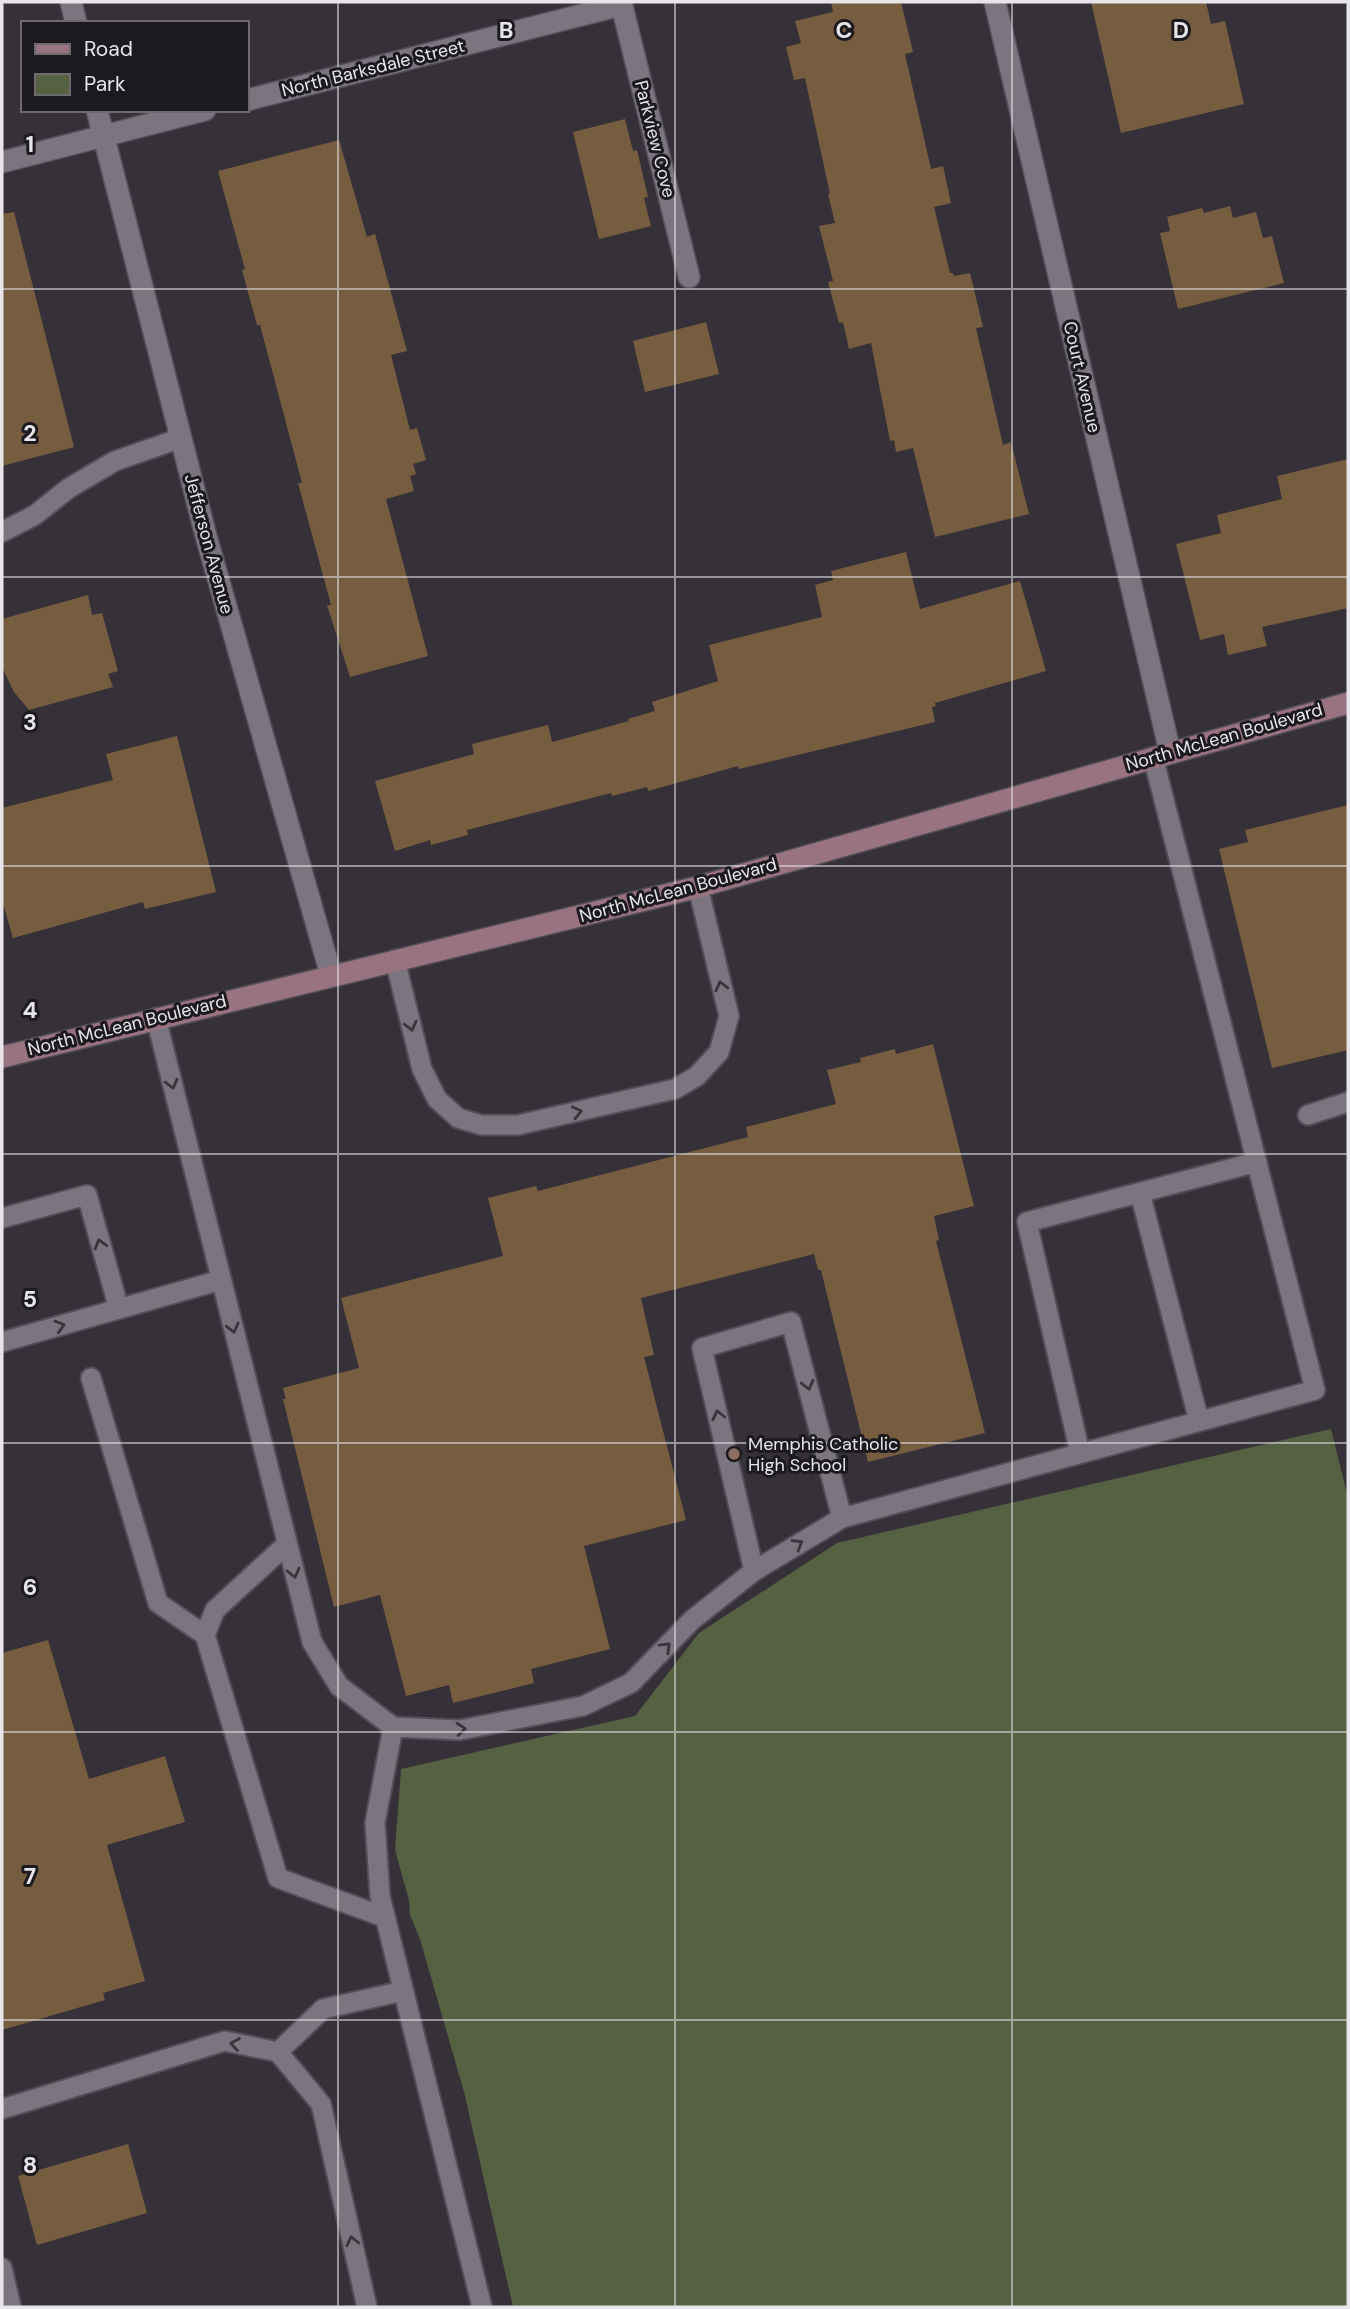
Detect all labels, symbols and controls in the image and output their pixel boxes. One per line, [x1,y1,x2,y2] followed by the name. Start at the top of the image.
[499,15,513,45] text: B
[836,15,852,45] text: C
[1173,15,1189,45] text: D
[21,21,248,112] legend
[279,34,467,102] street label: North Barksdale Street
[84,35,133,63] text: Road
[84,70,126,98] text: Park
[629,78,681,200] street label: Parkview Cove
[26,129,34,159] text: 1
[1058,319,1106,435] street label: Court Avenue
[23,418,37,448] text: 2
[179,471,239,617] street label: Jefferson Avenue
[1123,697,1325,777] street label: North McLean Boulevard
[23,707,37,737] text: 3
[576,852,780,928] street label: North McLean Boulevard
[715,980,729,992] one-way arrow
[25,989,229,1061] street label: North McLean Boulevard
[23,995,38,1025] text: 4
[403,1020,417,1032] one-way arrow
[164,1078,178,1090] one-way arrow
[571,1105,583,1120] one-way arrow
[94,1238,109,1250] one-way arrow
[23,1284,37,1314] text: 5
[54,1319,66,1334] one-way arrow
[225,1322,239,1334] one-way arrow
[800,1379,814,1391] one-way arrow
[711,1409,726,1421] one-way arrow
[748,1432,898,1477] place label: Memphis Catholic High School
[726,1446,742,1462] marker: Memphis Catholic High School
[791,1540,804,1553] one-way arrow
[286,1567,300,1579] one-way arrow
[23,1572,37,1602] text: 6
[658,1642,671,1655] one-way arrow
[456,1722,467,1737] one-way arrow
[24,1861,36,1891] text: 7
[229,2037,241,2052] one-way arrow
[23,2150,37,2180] text: 8
[346,2235,361,2247] one-way arrow

